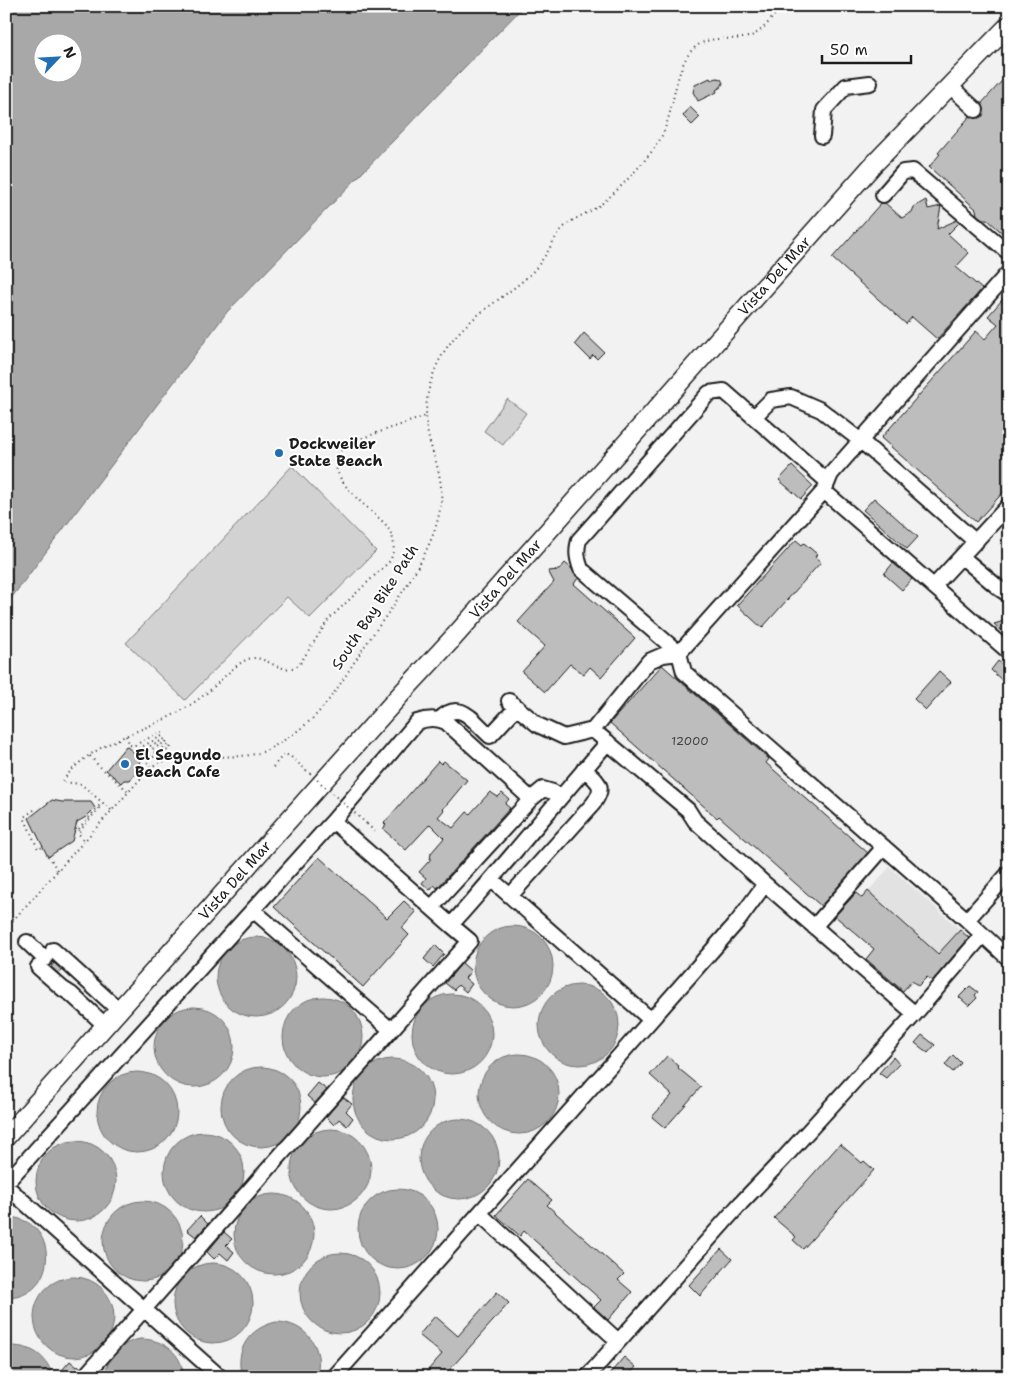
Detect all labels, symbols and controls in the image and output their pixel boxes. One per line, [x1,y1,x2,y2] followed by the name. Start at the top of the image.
[32,32,82,82] north arrow
[822,32,911,64] scale bar
[830,40,868,60] text: 50 m
[59,44,80,61] text: N
[734,232,815,320] street label: Vista Del Mar
[289,434,382,471] place label: Dockweiler State Beach
[273,447,285,459] marker: Dockweiler State Beach
[465,535,546,623] street label: Vista Del Mar
[327,541,423,673] street label: South Bay Bike Path
[671,733,709,749] house number: 12000
[135,745,221,782] place label: El Segundo Beach Cafe
[119,758,131,770] marker: El Segundo Beach Cafe
[194,836,276,924] street label: Vista Del Mar

